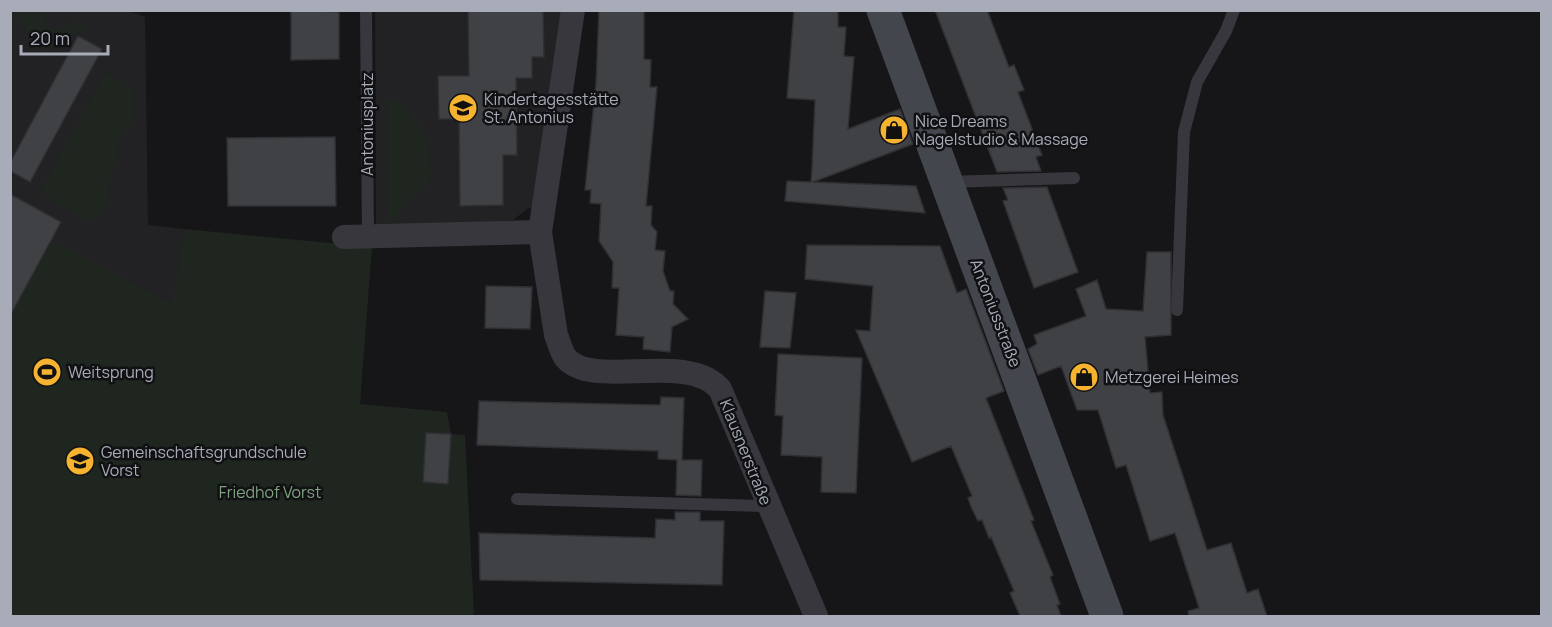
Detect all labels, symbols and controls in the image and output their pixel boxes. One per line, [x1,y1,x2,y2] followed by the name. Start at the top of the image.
[21,18,108,56] scale bar
[30,26,70,50] text: 20 m
[356,72,378,176] street label: Antoniusplatz
[484,88,619,128] place label: Kindertagesstätte St. Antonius
[447,92,479,124] school or university icon: Kindertagesstätte St. Antonius
[915,110,1088,150] place label: Nice Dreams Nagelstudio & Massage
[878,114,910,146] shop icon: Nice Dreams Nagelstudio & Massage
[965,256,1027,370] street label: Antoniusstraße
[31,356,63,388] sports icon: Weitsprung
[68,361,154,383] place label: Weitsprung
[1068,361,1100,393] shop icon: Metzgerei Heimes
[1105,366,1239,388] place label: Metzgerei Heimes
[715,396,777,508] street label: Klausnerstraße
[101,441,307,481] place label: Gemeinschaftsgrundschule Vorst
[64,445,96,477] school or university icon: Gemeinschaftsgrundschule Vorst
[219,481,321,503] park label: Friedhof Vorst

